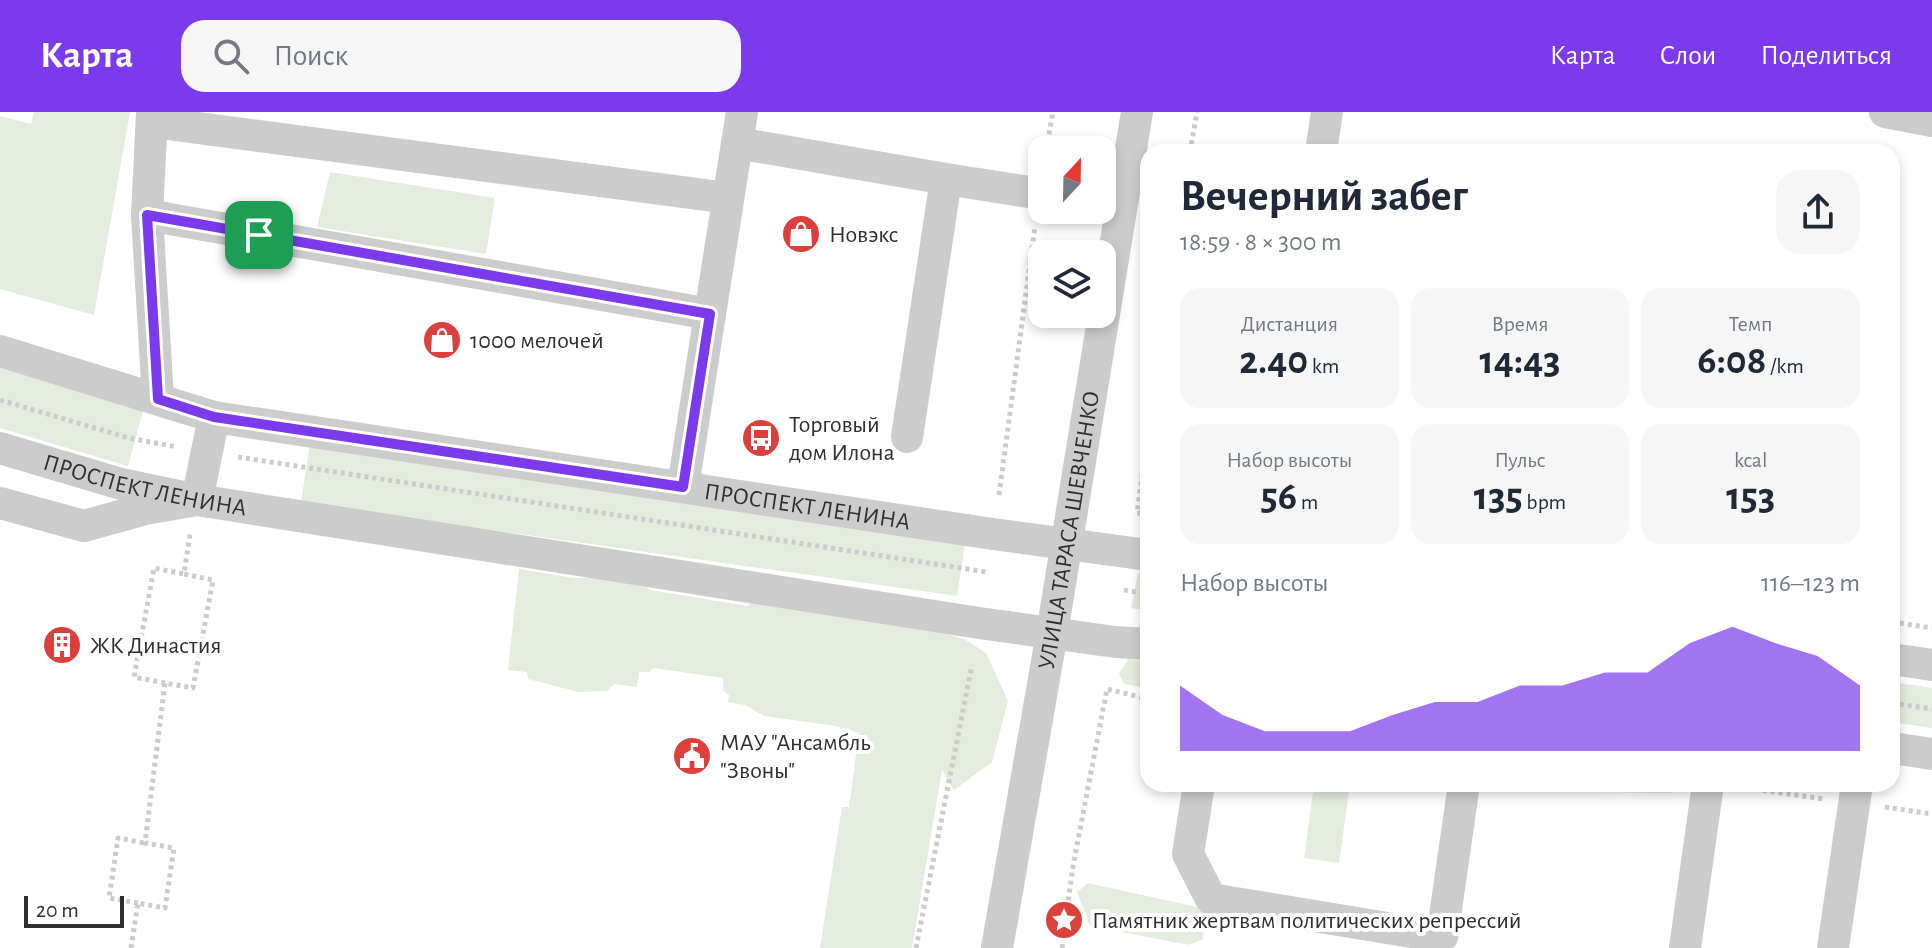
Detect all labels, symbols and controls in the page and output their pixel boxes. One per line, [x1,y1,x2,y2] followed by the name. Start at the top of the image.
[181,20,741,92] search box
[209,34,253,78] icon: search
[40,37,133,75] text: Карта
[273,41,348,71] text: Поиск
[1550,42,1616,70] text: Карта
[1660,42,1716,70] text: Слои
[1760,42,1892,70] text: Поделиться
[1028,136,1116,224] north arrow
[1028,136,1116,328] map controls
[1776,170,1860,254] button: share
[1180,175,1468,219] text: Вечерний забег
[225,201,293,269] pin
[237,213,281,257] icon: arrive
[780,213,822,255] shop icon: Новэкс
[829,223,899,247] place label: Новэкс
[1180,229,1342,255] text: 18:59 · 8 × 300 m
[1028,240,1116,328] button: layers
[1241,313,1338,335] text: Дистанция
[1491,313,1549,335] text: Время
[1729,313,1773,335] text: Темп
[421,319,463,361] shop icon: 1000 мелочей
[470,329,604,353] place label: 1000 мелочей
[1239,341,1308,381] text: 2.40
[1479,341,1561,381] text: 14:43
[1697,341,1766,381] text: 6:08
[1308,355,1339,377] text: km
[1766,355,1804,377] text: /km
[1035,389,1104,671] street label: УЛИЦА ТАРАСА ШЕВЧЕНКО
[789,413,895,465] place label: Торговый дом Илона
[740,417,782,459] bus stop icon: Торговый дом Илона
[1226,449,1352,471] text: Набор высоты
[1494,449,1546,471] text: Пульс
[1734,449,1767,471] text: kcal
[40,451,248,521] street label: ПРОСПЕКТ ЛЕНИНА
[1260,477,1297,517] text: 56
[1474,477,1523,517] text: 135
[1726,477,1775,517] text: 153
[703,480,912,534] street label: ПРОСПЕКТ ЛЕНИНА
[1297,491,1318,513] text: m
[1523,491,1566,513] text: bpm
[1180,570,1329,596] text: Набор высоты
[1761,570,1860,596] text: 116–123 m
[41,624,83,666] building icon: ЖК Династия
[90,634,221,658] place label: ЖК Династия
[720,731,870,783] place label: МАУ "Ансамбль "Звоны"
[671,735,713,777] public building icon: МАУ "Ансамбль "Звоны"
[24,892,124,928] scale bar
[36,899,79,921] text: 20 m
[1043,899,1085,941] place icon: Памятник жертвам политических репрессий
[1092,909,1521,933] place label: Памятник жертвам политических репрессий

